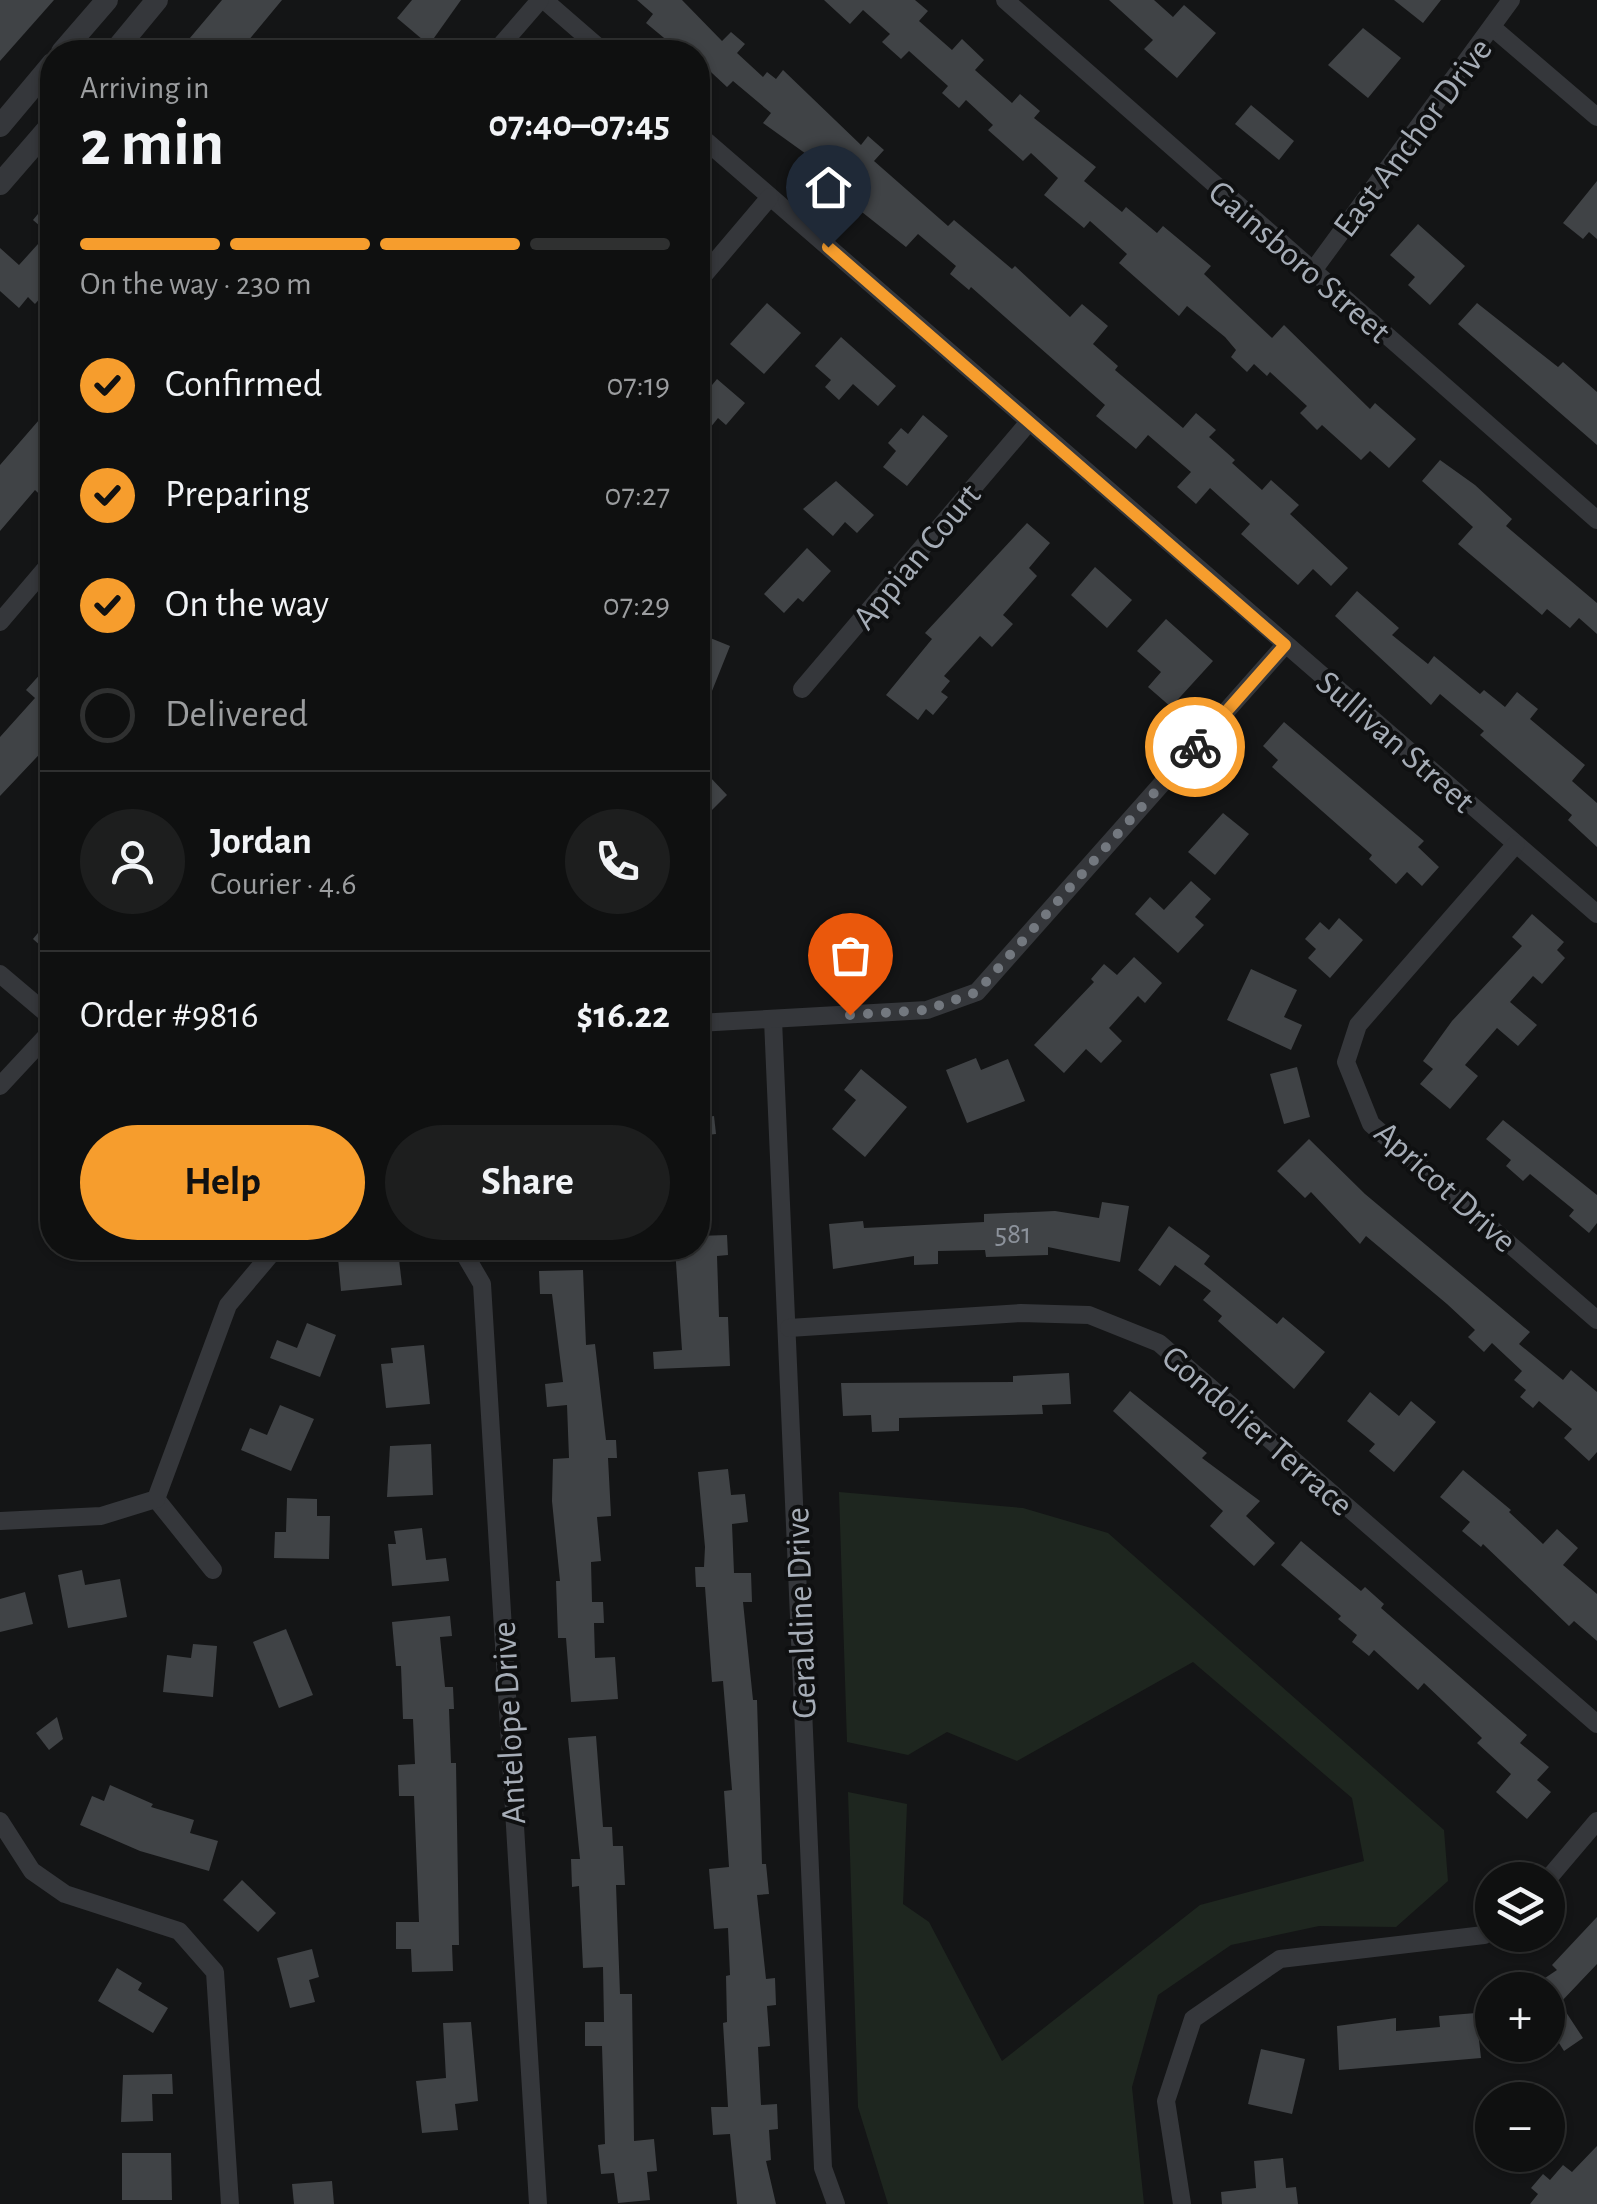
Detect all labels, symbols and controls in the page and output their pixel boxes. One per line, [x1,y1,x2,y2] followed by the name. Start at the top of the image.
[1327,32,1499,244] street label: East Anchor Drive
[80,72,209,104] text: Arriving in
[488,106,670,144] text: 07:40–07:45
[80,112,224,177] text: 2 min
[786,145,871,248] pin
[801,160,856,215] icon: home
[1202,174,1396,350] street label: Gainsboro Street
[80,268,312,300] text: On the way · 230 m
[80,358,135,413] icon: check
[165,366,322,404] text: Confirmed
[606,369,670,401] text: 07:19
[80,468,135,523] icon: check
[165,476,310,514] text: Preparing
[847,478,988,636] street label: Appian Court
[605,479,670,511] text: 07:27
[80,578,135,633] icon: check
[165,586,329,624] text: On the way
[603,589,670,621] text: 07:29
[1309,665,1481,820] street label: Sullivan Street
[165,696,308,734] text: Delivered
[1145,697,1245,797] courier
[1168,720,1223,775] icon: bike
[80,809,185,914] button: person
[565,809,670,914] button: phone
[210,823,312,861] text: Jordan
[210,868,357,900] text: Courier · 4.6
[808,913,893,1016] pin
[823,928,878,983] icon: bag
[80,997,259,1035] text: Order #9816
[576,997,670,1035] text: $16.22
[1367,1115,1523,1259] street label: Apricot Drive
[80,1125,365,1240] button: Help
[385,1125,670,1240] button: Share
[994,1219,1032,1249] house number: 581
[1155,1339,1359,1523] street label: Gondolier Terrace
[780,1507,823,1719] street label: Geraldine Drive
[487,1621,532,1825] street label: Antelope Drive
[1475,1862,1565,2172] map controls
[1475,1862,1565,1952] button: layers
[1475,1972,1565,2062] button: +
[1475,2082,1565,2172] button: −

